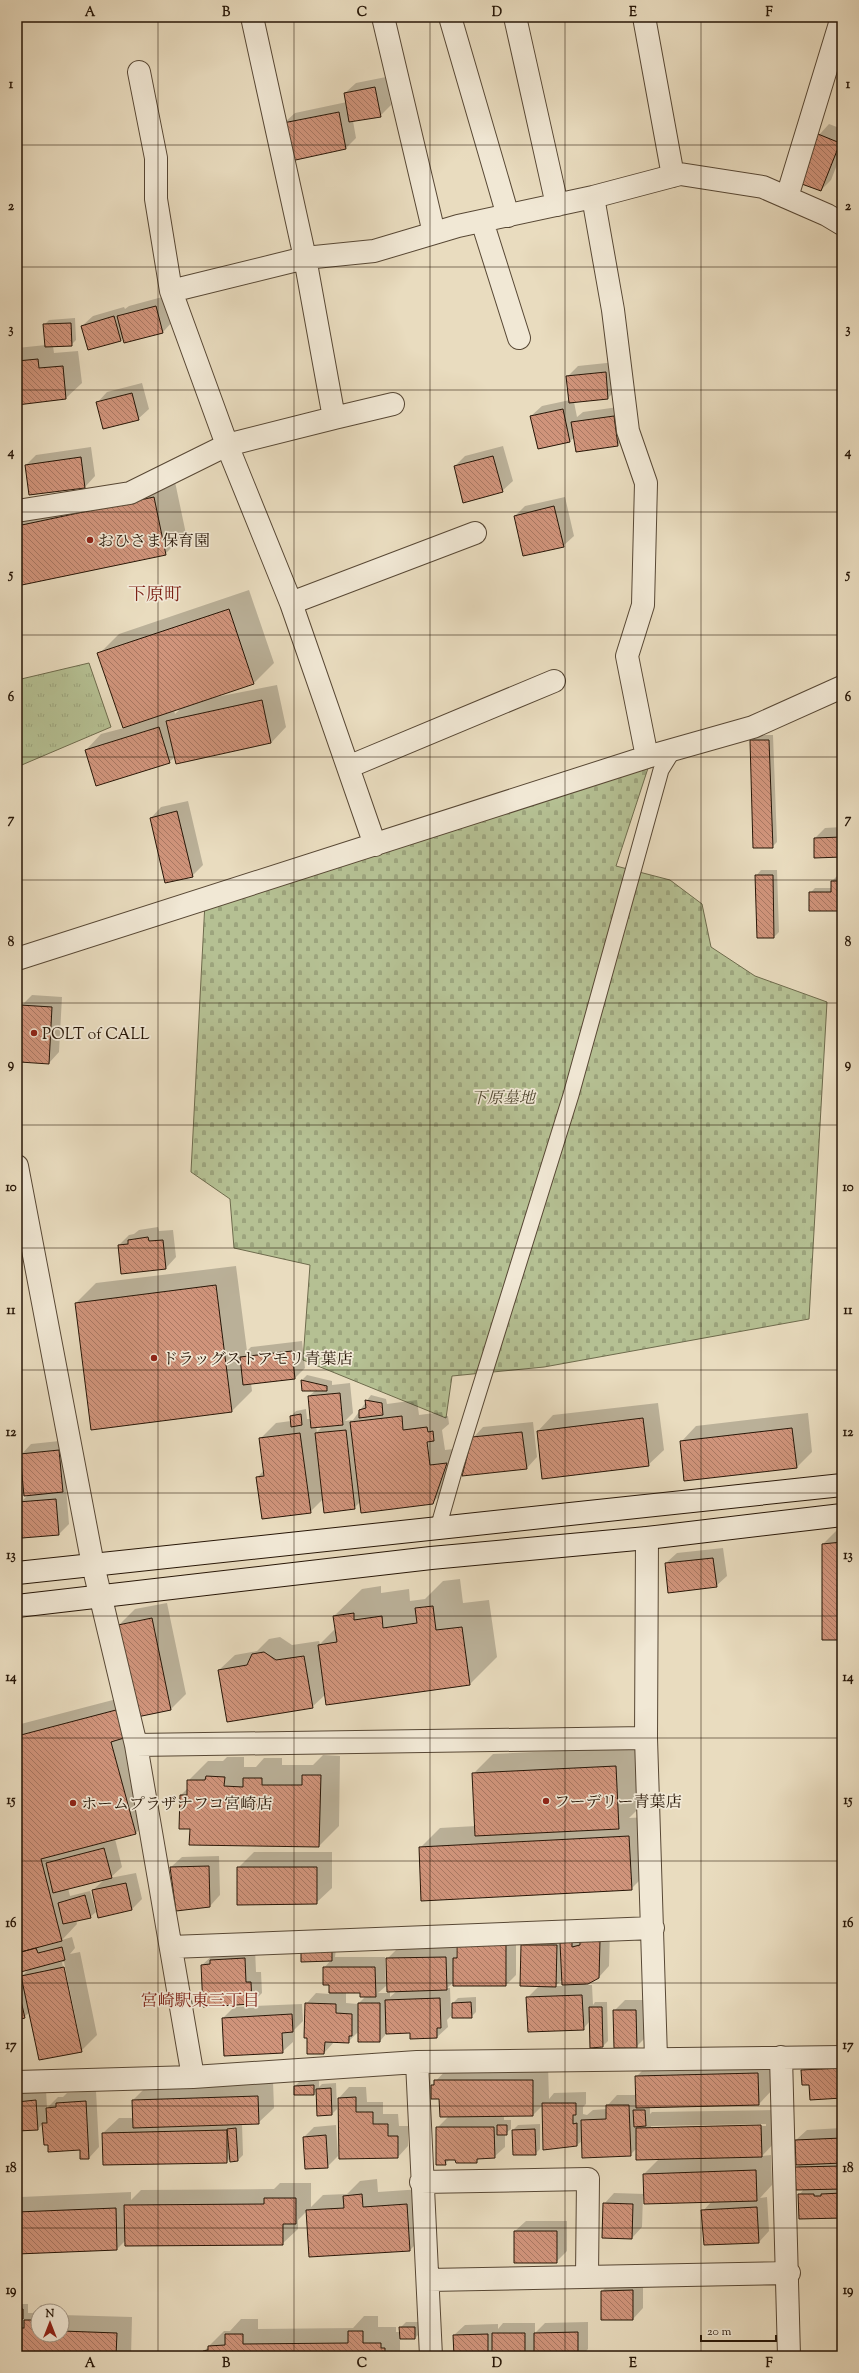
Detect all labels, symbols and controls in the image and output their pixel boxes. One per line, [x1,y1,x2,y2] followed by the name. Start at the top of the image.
[85,4,96,22] text: A
[222,4,231,22] text: B
[357,4,367,22] text: C
[492,4,502,22] text: D
[629,4,637,22] text: E
[765,4,773,22] text: F
[9,76,14,94] text: 1
[846,76,851,94] text: 1
[8,198,15,216] text: 2
[845,198,852,216] text: 2
[8,321,14,339] text: 3
[845,321,851,339] text: 3
[7,444,15,462] text: 4
[844,444,852,462] text: 4
[98,531,210,554] place label: おひさま保育園
[85,535,95,545] marker: おひさま保育園
[8,566,14,584] text: 5
[845,566,851,584] text: 5
[128,583,182,609] district label: 下原町
[8,689,15,707] text: 6
[845,689,852,707] text: 6
[8,811,15,829] text: 7
[845,811,852,829] text: 7
[8,934,15,952] text: 8
[845,934,852,952] text: 8
[42,1024,150,1047] place label: POLT of CALL
[29,1028,39,1038] marker: POLT of CALL
[8,1056,15,1074] text: 9
[845,1056,852,1074] text: 9
[471,1088,537,1111] park label: 下原墓地
[5,1179,17,1197] text: 10
[842,1179,854,1197] text: 10
[7,1302,16,1320] text: 11
[844,1302,853,1320] text: 11
[162,1349,352,1372] place label: ドラッグストアモリ青葉店
[149,1353,159,1363] marker: ドラッグストアモリ青葉店
[6,1424,17,1442] text: 12
[843,1424,854,1442] text: 12
[6,1547,16,1565] text: 13
[843,1547,853,1565] text: 13
[6,1669,17,1687] text: 14
[843,1669,854,1687] text: 14
[7,1792,16,1810] text: 15
[554,1792,682,1815] place label: フーデリー青葉店
[844,1792,853,1810] text: 15
[81,1794,272,1817] place label: ホームプラザナフコ宮崎店
[541,1796,551,1806] marker: フーデリー青葉店
[68,1798,78,1808] marker: ホームプラザナフコ宮崎店
[6,1915,17,1933] text: 16
[843,1915,854,1933] text: 16
[141,1990,260,2014] district label: 宮崎駅東三丁目
[6,2037,17,2055] text: 17
[843,2037,854,2055] text: 17
[6,2160,17,2178] text: 18
[843,2160,854,2178] text: 18
[6,2282,17,2300] text: 19
[843,2282,854,2300] text: 19
[30,2303,70,2343] north arrow
[45,2306,55,2322] text: N
[701,2317,776,2343] scale bar
[707,2323,732,2341] text: 20 m
[85,2355,96,2373] text: A
[222,2355,231,2373] text: B
[357,2355,367,2373] text: C
[492,2355,502,2373] text: D
[629,2355,637,2373] text: E
[765,2355,773,2373] text: F

